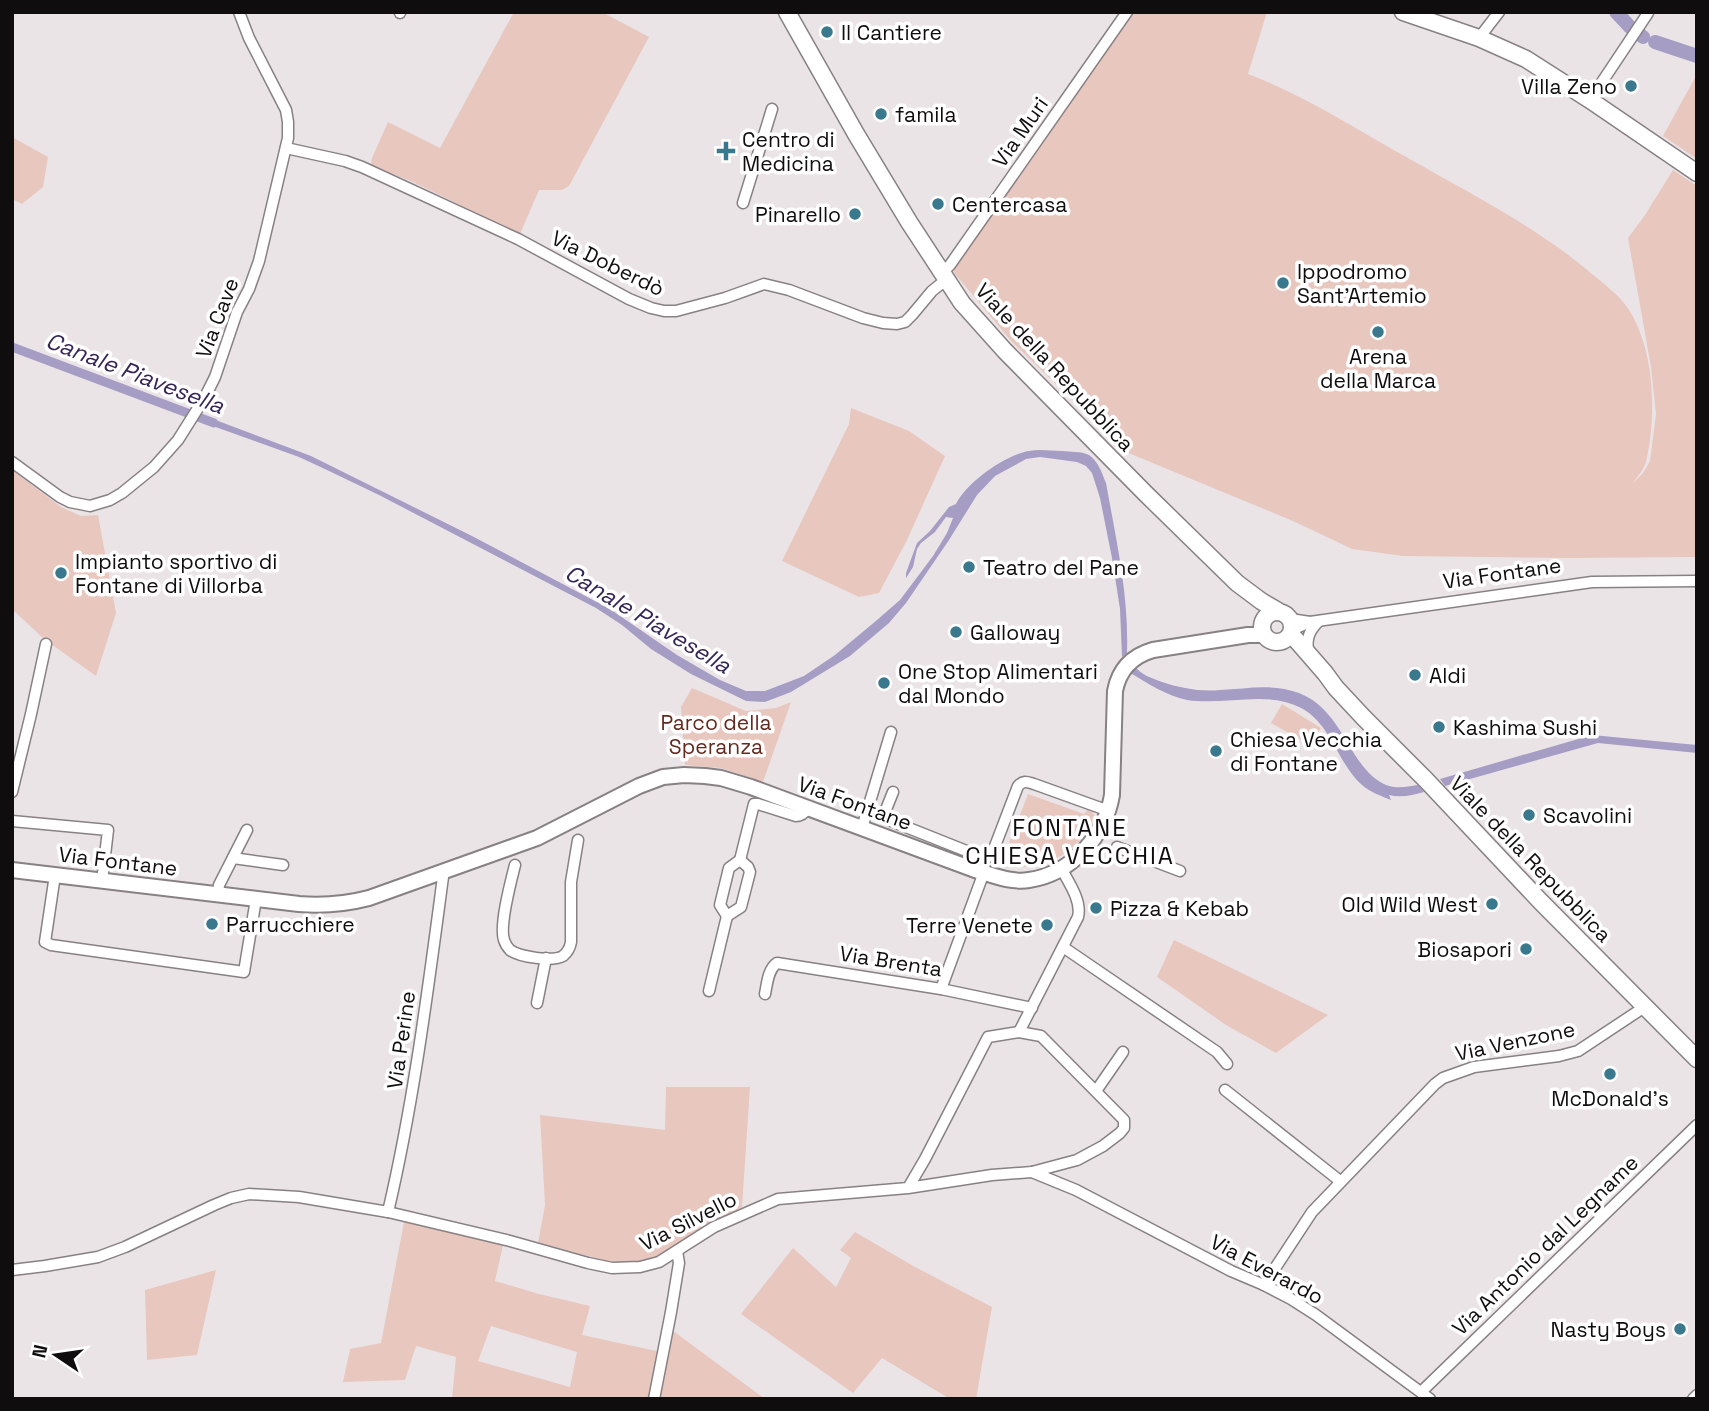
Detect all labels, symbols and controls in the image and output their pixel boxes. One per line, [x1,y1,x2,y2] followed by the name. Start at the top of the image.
[841,19,942,46] place label: Il Cantiere
[819,24,835,40] marker: Il Cantiere
[1521,73,1617,100] place label: Villa Zeno
[1623,78,1639,94] marker: Villa Zeno
[986,92,1054,172] street label: Via Muri
[895,101,957,128] place label: famila
[873,106,889,122] marker: famila
[742,126,835,177] place label: Centro di Medicina
[716,141,736,161] marker: Centro di Medicina
[952,191,1067,218] place label: Centercasa
[930,196,946,212] marker: Centercasa
[755,201,841,228] place label: Pinarello
[847,206,863,222] marker: Pinarello
[547,224,669,302] street label: Via Doberdò
[1297,258,1427,309] place label: Ippodromo Sant'Artemio
[189,274,245,362] street label: Via Cave
[1275,275,1291,291] marker: Ippodromo Sant'Artemio
[970,277,1140,457] street label: Viale della Repubblica
[1370,324,1386,340] marker: Arena della Marca
[42,325,229,421] water label: Canale Piavesella
[1320,343,1436,394] place label: Arena della Marca
[75,548,277,599] place label: Impianto sportivo di Fontane di Villorba
[1441,551,1563,595] street label: Via Fontane
[983,554,1139,581] place label: Teatro del Pane
[560,558,737,681] water label: Canale Piavesella
[961,559,977,575] marker: Teatro del Pane
[53,565,69,581] marker: Impianto sportivo di Fontane di Villorba
[970,619,1060,646] place label: Galloway
[948,624,964,640] marker: Galloway
[898,658,1098,709] place label: One Stop Alimentari dal Mondo
[1429,662,1466,689] place label: Aldi
[1407,667,1423,683] marker: Aldi
[876,675,892,691] marker: One Stop Alimentari dal Mondo
[660,709,772,760] park label: Parco della Speranza
[1453,714,1597,741] place label: Kashima Sushi
[1431,719,1447,735] marker: Kashima Sushi
[1230,726,1382,777] place label: Chiesa Vecchia di Fontane
[1208,743,1224,759] marker: Chiesa Vecchia di Fontane
[794,770,916,836] street label: Via Fontane
[1445,770,1617,948] street label: Viale della Repubblica
[1543,802,1632,829] place label: Scavolini
[1521,807,1537,823] marker: Scavolini
[965,812,1175,871] district label: FONTANE CHIESA VECCHIA
[57,840,179,882] street label: Via Fontane
[1342,891,1478,918] place label: Old Wild West
[1110,895,1249,922] place label: Pizza & Kebab
[1484,896,1500,912] marker: Old Wild West
[1088,900,1104,916] marker: Pizza & Kebab
[226,911,355,938] place label: Parrucchiere
[906,912,1033,939] place label: Terre Venete
[204,916,220,932] marker: Parrucchiere
[1039,917,1055,933] marker: Terre Venete
[1417,936,1512,963] place label: Biosapori
[838,940,944,982] street label: Via Brenta
[1518,941,1534,957] marker: Biosapori
[381,989,421,1091] street label: Via Perine
[1453,1015,1577,1067] street label: Via Venzone
[1602,1066,1618,1082] marker: McDonald's
[1551,1085,1669,1112] place label: McDonald's
[1446,1149,1644,1341] street label: Via Antonio dal Legname
[635,1185,741,1257] street label: Via Silvello
[1206,1228,1328,1310] street label: Via Everardo
[1551,1316,1666,1343] place label: Nasty Boys
[21,1320,91,1390] north arrow
[1672,1321,1688,1337] marker: Nasty Boys
[26,1342,54,1360] text: N

